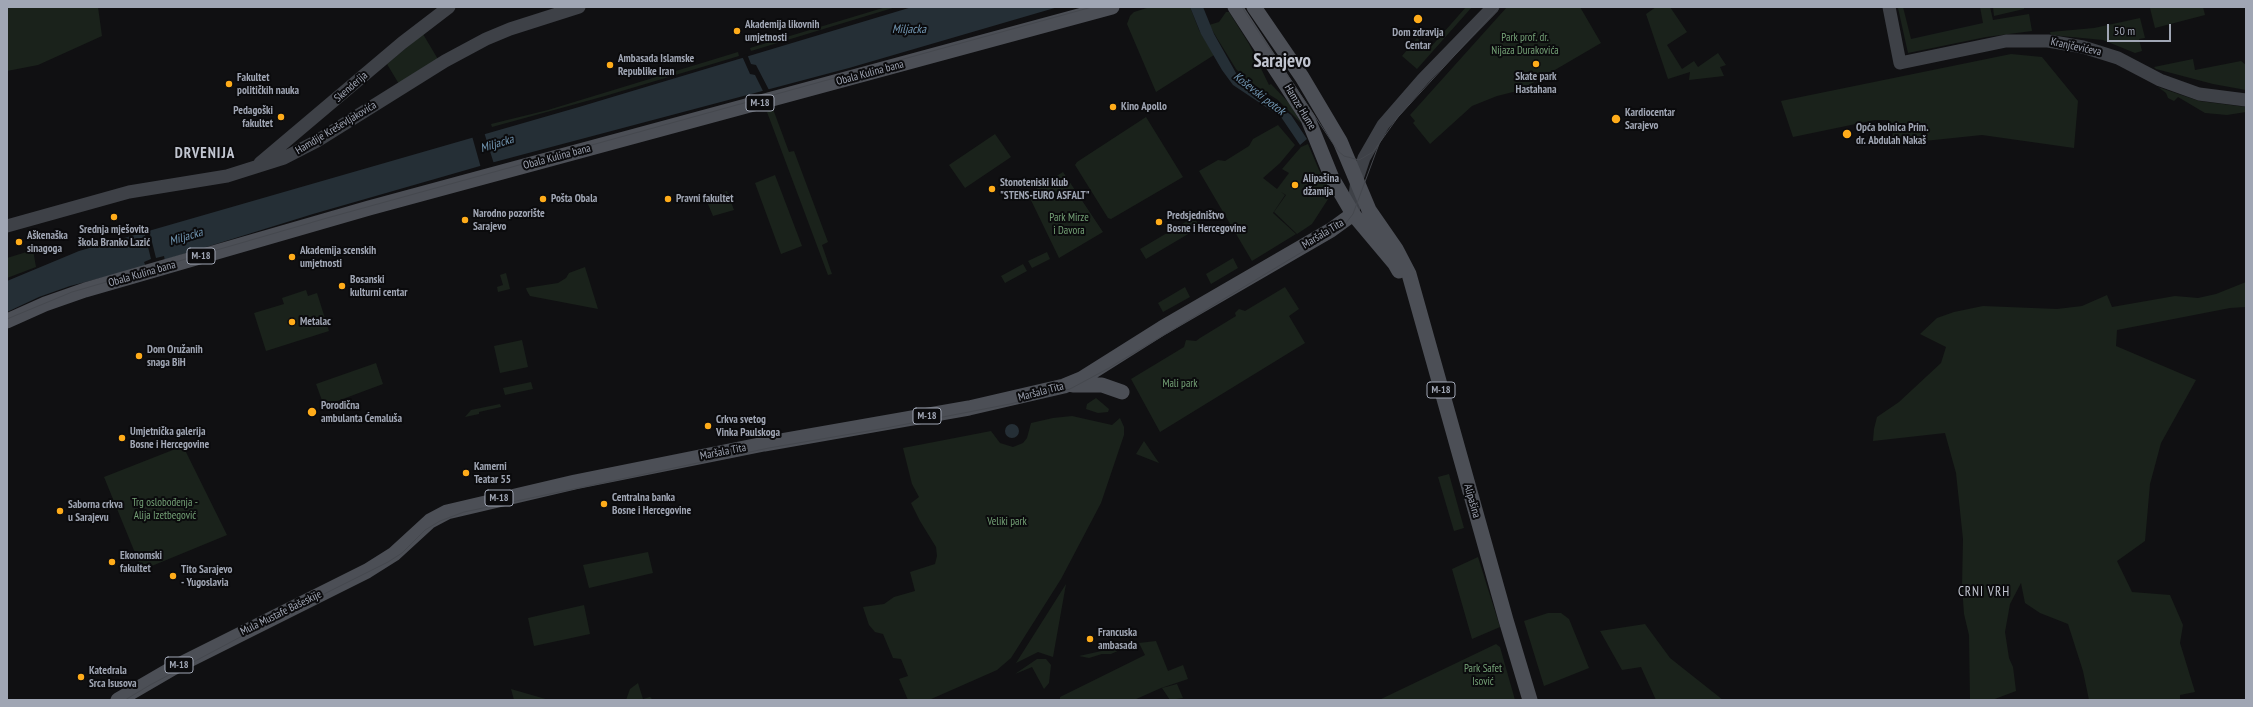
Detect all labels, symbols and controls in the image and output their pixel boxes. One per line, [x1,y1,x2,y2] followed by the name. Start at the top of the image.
[1412,13,1424,25] marker: Dom zdravlja Centar
[2109,16,2173,42] scale bar
[745,18,819,44] place label: Akademija likovnih umjetnosti
[892,23,926,37] water label: Miljacka
[2114,23,2135,38] text: 50 m
[732,26,742,36] marker: Akademija likovnih umjetnosti
[1392,26,1444,52] place label: Dom zdravlja Centar
[1491,31,1559,57] park label: Park prof. dr. Nijaza Durakovića
[2050,35,2102,59] street label: Kranjčevićeva
[1253,51,1311,73] district label: Sarajevo
[618,52,694,78] place label: Ambasada Islamske Republike Iran
[835,58,905,88] street label: Obala Kulina bana
[1531,59,1541,69] marker: Skate park Hastahana
[605,60,615,70] marker: Ambasada Islamske Republike Iran
[332,69,370,105] street label: Skenderija
[1230,69,1288,119] water label: Koševski potok
[1515,70,1557,96] place label: Skate park Hastahana
[237,71,299,97] place label: Fakultet političkih nauka
[224,79,234,89] marker: Fakultet političkih nauka
[1281,82,1319,132] street label: Hamze Hume
[746,95,774,111] road number: M-18
[293,99,379,157] street label: Hamdije Kreševljakovića
[1121,100,1167,114] place label: Kino Apollo
[1108,102,1118,112] marker: Kino Apollo
[233,104,273,130] place label: Pedagoški fakultet
[1625,106,1675,132] place label: Kardiocentar Sarajevo
[276,112,286,122] marker: Pedagoški fakultet
[1610,113,1622,125] marker: Kardiocentar Sarajevo
[1856,121,1928,147] place label: Opća bolnica Prim. dr. Abdulah Nakaš
[1841,128,1853,140] marker: Opća bolnica Prim. dr. Abdulah Nakaš
[479,132,515,156] water label: Miljacka
[522,142,592,172] street label: Obala Kulina bana
[175,145,235,163] district label: DRVENIJA
[1303,172,1339,198] place label: Alipašina džamija
[1000,176,1090,202] place label: Stonoteniski klub "STENS-EURO ASFALT"
[1290,180,1300,190] marker: Alipašina džamija
[987,184,997,194] marker: Stonoteniski klub "STENS-EURO ASFALT"
[551,192,597,206] place label: Pošta Obala
[676,192,734,206] place label: Pravni fakultet
[538,194,548,204] marker: Pošta Obala
[663,194,673,204] marker: Pravni fakultet
[473,207,545,233] place label: Narodno pozorište Sarajevo
[1167,209,1246,235] place label: Predsjedništvo Bosne i Hercegovine
[1049,211,1089,237] park label: Park Mirze i Davora
[109,212,119,222] marker: Srednja mješovita škola Branko Lazić
[460,215,470,225] marker: Narodno pozorište Sarajevo
[1300,216,1346,252] street label: Maršala Tita
[1154,217,1164,227] marker: Predsjedništvo Bosne i Hercegovine
[78,223,150,249] place label: Srednja mješovita škola Branko Lazić
[168,225,204,249] water label: Miljacka
[27,229,68,255] place label: Aškenaška sinagoga
[14,237,24,247] marker: Aškenaška sinagoga
[300,244,376,270] place label: Akademija scenskih umjetnosti
[187,248,215,264] road number: M-18
[287,252,297,262] marker: Akademija scenskih umjetnosti
[107,258,177,290] street label: Obala Kulina bana
[350,273,407,299] place label: Bosanski kulturni centar
[337,281,347,291] marker: Bosanski kulturni centar
[300,315,331,329] place label: Metalac
[287,317,297,327] marker: Metalac
[147,343,203,369] place label: Dom Oružanih snaga BiH
[134,351,144,361] marker: Dom Oružanih snaga BiH
[1162,377,1198,391] park label: Mali park
[1017,380,1065,404] street label: Maršala Tita
[1427,382,1455,398] road number: M-18
[321,399,402,425] place label: Porodična ambulanta Ćemaluša
[306,406,318,418] marker: Porodična ambulanta Ćemaluša
[913,408,941,424] road number: M-18
[716,413,780,439] place label: Crkva svetog Vinka Paulskoga
[703,421,713,431] marker: Crkva svetog Vinka Paulskoga
[130,425,209,451] place label: Umjetnička galerija Bosne i Hercegovine
[117,433,127,443] marker: Umjetnička galerija Bosne i Hercegovine
[699,441,747,463] street label: Maršala Tita
[474,460,511,486] place label: Kamerni Teatar 55
[461,468,471,478] marker: Kamerni Teatar 55
[1461,483,1483,519] street label: Alipašina
[485,490,513,506] road number: M-18
[612,491,691,517] place label: Centralna banka Bosne i Hercegovine
[132,496,198,522] park label: Trg oslobođenja - Alija Izetbegović
[68,498,123,524] place label: Saborna crkva u Sarajevu
[599,499,609,509] marker: Centralna banka Bosne i Hercegovine
[55,506,65,516] marker: Saborna crkva u Sarajevu
[987,515,1027,529] park label: Veliki park
[120,549,162,575] place label: Ekonomski fakultet
[107,557,117,567] marker: Ekonomski fakultet
[181,563,232,589] place label: Tito Sarajevo - Yugoslavia
[168,571,178,581] marker: Tito Sarajevo - Yugoslavia
[1958,584,2010,600] district label: CRNI VRH
[238,588,324,638] street label: Mula Mustafe Bašeskije
[1098,626,1137,652] place label: Francuska ambasada
[1085,634,1095,644] marker: Francuska ambasada
[165,657,193,673] road number: M-18
[1464,662,1502,688] park label: Park Safet Isović
[89,664,137,690] place label: Katedrala Srca Isusova
[76,672,86,682] marker: Katedrala Srca Isusova

